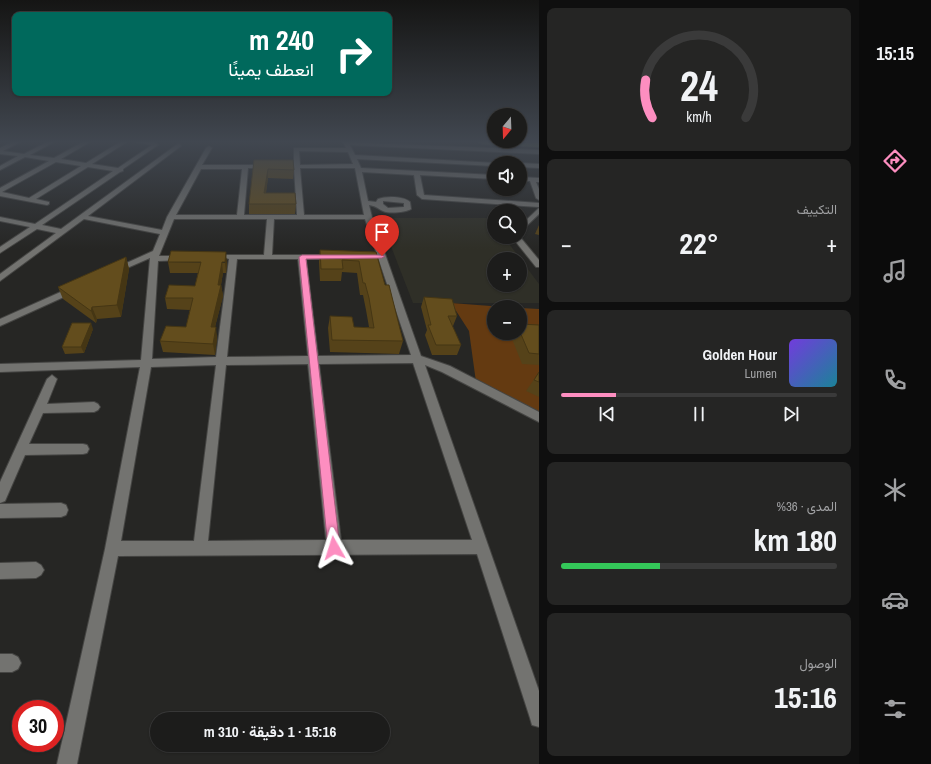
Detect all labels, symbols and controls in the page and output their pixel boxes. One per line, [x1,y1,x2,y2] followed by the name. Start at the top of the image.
[249,21,314,59] text: 240 m
[328,28,380,80] icon: right
[876,41,914,66] text: 15:15
[228,57,314,82] text: انعطف يمينًا
[680,57,718,113] text: 24
[686,106,712,125] text: km/h
[487,108,527,148] north arrow
[487,108,527,340] map controls
[881,147,909,175] icon: directions
[487,156,527,196] button: sound
[797,201,837,218] text: التكييف
[487,204,527,244] button: search
[365,215,399,256] pin
[371,221,393,243] icon: arrive
[679,223,719,263] text: 22°
[561,229,572,259] text: −
[826,229,837,259] text: +
[487,252,527,292] button: +
[881,257,909,285] icon: music
[487,300,527,340] button: −
[703,344,777,365] text: Golden Hour
[744,365,777,382] text: Lumen
[881,366,909,394] icon: phone
[596,403,618,425] icon: previous
[688,403,710,425] icon: pause
[780,403,802,425] icon: next
[881,476,909,504] icon: climate
[776,498,837,515] text: المدى · 36%
[754,520,837,560] text: 180 km
[313,527,355,569] position arrow
[881,586,909,614] icon: car
[799,655,837,672] text: الوصول
[774,677,837,717] text: 15:16
[881,695,909,723] icon: filters
[12,700,64,752] speed limit sign: 30
[204,721,336,742] text: 15:16 · 1 دقيقة · 310 m

